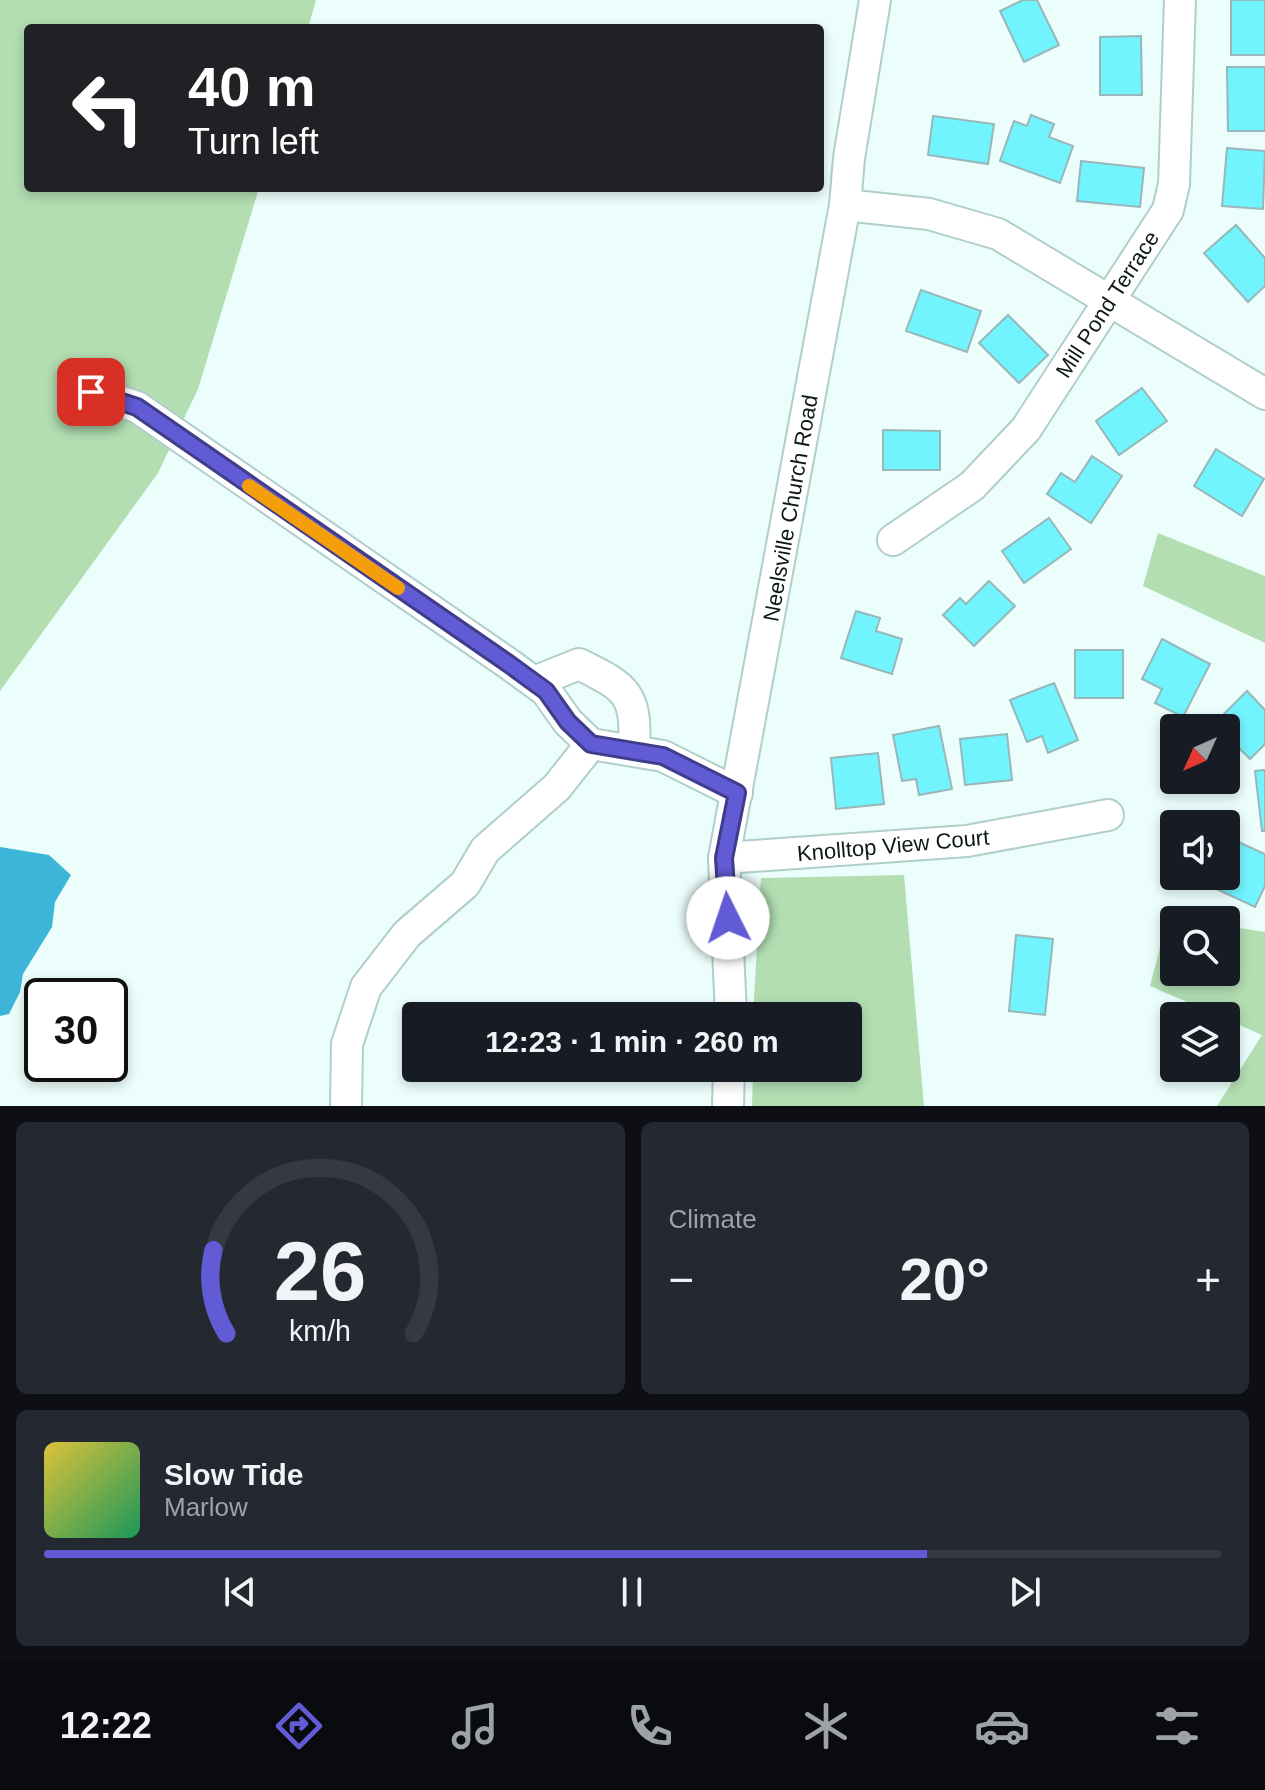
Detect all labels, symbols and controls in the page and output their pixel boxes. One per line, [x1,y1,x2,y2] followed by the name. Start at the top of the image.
[188,55,316,118] text: 40 m
[56,56,160,160] icon: left
[188,121,319,162] text: Turn left
[1051,226,1164,382] street label: Mill Pond Terrace
[57,358,125,426] pin
[69,370,113,414] icon: arrive
[758,393,823,623] street label: Neelsville Church Road
[1160,714,1240,794] north arrow
[1160,714,1240,1082] map controls
[1160,810,1240,890] button: sound
[796,825,990,866] street label: Knolltop View Court
[686,876,770,960] position arrow
[1160,906,1240,986] button: search
[24,978,128,1082] speed limit sign: 30
[1160,1002,1240,1082] button: layers
[485,1025,779,1058] text: 12:23 · 1 min · 260 m
[669,1204,757,1234] text: Climate
[274,1225,367,1318] text: 26
[899,1246,990,1313] text: 20°
[669,1255,694,1304] text: −
[1195,1255,1221,1304] text: +
[289,1315,351,1347] text: km/h
[164,1458,303,1491] text: Slow Tide
[164,1492,248,1522] text: Marlow
[218,1570,262,1614] icon: previous
[610,1570,654,1614] icon: pause
[1003,1570,1047,1614] icon: next
[271,1698,327,1754] icon: directions
[447,1698,503,1754] icon: music
[622,1698,678,1754] icon: phone
[798,1698,854,1754] icon: climate
[974,1698,1030,1754] icon: car
[1149,1698,1205,1754] icon: filters
[60,1705,152,1746] text: 12:22

